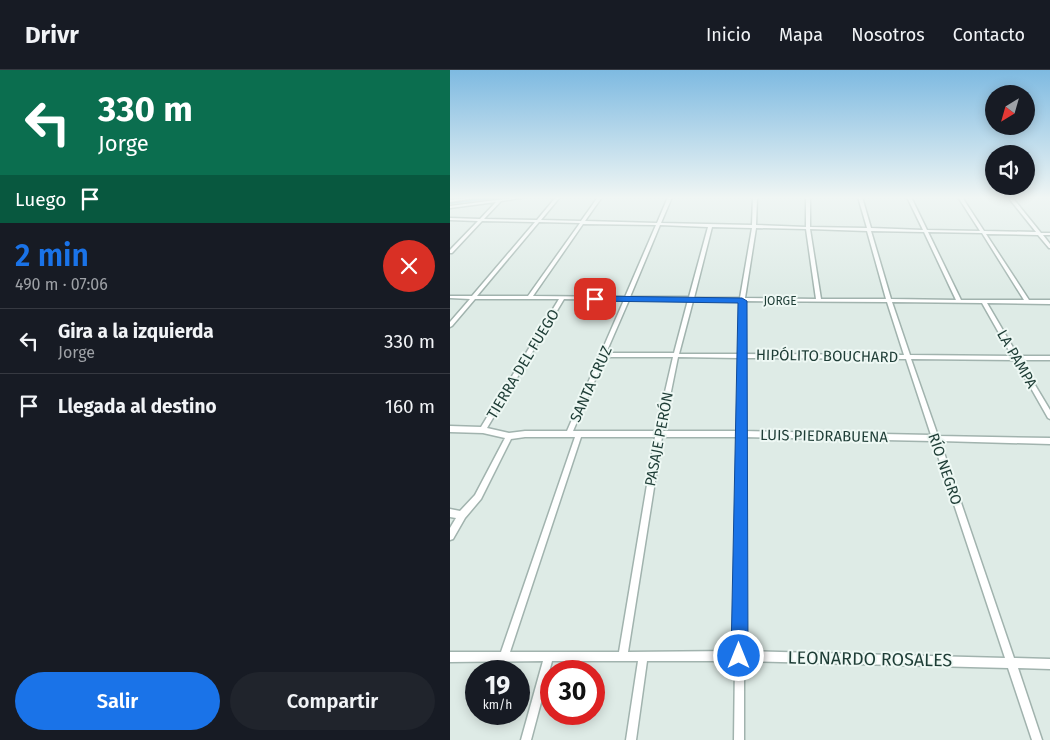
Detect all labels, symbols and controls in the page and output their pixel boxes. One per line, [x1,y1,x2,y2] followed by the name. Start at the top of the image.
[25,21,79,49] text: Drivr
[706,24,751,46] text: Inicio
[779,24,823,46] text: Mapa
[851,24,925,46] text: Nosotros
[953,24,1025,46] text: Contacto
[985,85,1035,135] north arrow
[985,85,1035,195] map controls
[98,88,193,130] text: 330 m
[15,90,80,155] icon: left
[98,130,149,157] text: Jorge
[985,145,1035,195] button: sound
[76,185,104,213] icon: arrive
[15,188,66,211] text: Luego
[15,238,89,274] text: 2 min
[383,240,435,292] button: close
[15,275,108,294] text: 490 m · 07:06
[574,278,616,320] pin
[581,285,609,313] icon: arrive
[763,294,797,308] street label: JORGE
[483,306,563,422] street label: TIERRA DEL FUEGO
[58,320,214,343] text: Gira a la izquierda
[15,327,43,355] icon: left
[993,327,1041,392] street label: LA PAMPA
[384,330,435,353] text: 330 m
[58,343,95,362] text: Jorge
[566,343,616,425] street label: SANTA CRUZ
[756,346,898,366] street label: HIPÓLITO BOUCHARD
[641,390,677,488] street label: PASAJE PERÓN
[15,392,43,420] icon: arrive
[58,395,217,418] text: Llegada al destino
[385,395,435,418] text: 160 m
[760,426,889,446] street label: LUIS PIEDRABUENA
[924,431,966,507] street label: RÍO NEGRO
[712,629,764,681] position arrow
[788,647,953,671] street label: LEONARDO ROSALES
[540,660,605,725] speed limit sign: 30
[485,671,510,701] text: 19
[15,672,220,730] button: Salir
[230,672,435,730] button: Compartir
[483,698,512,712] text: km/h

